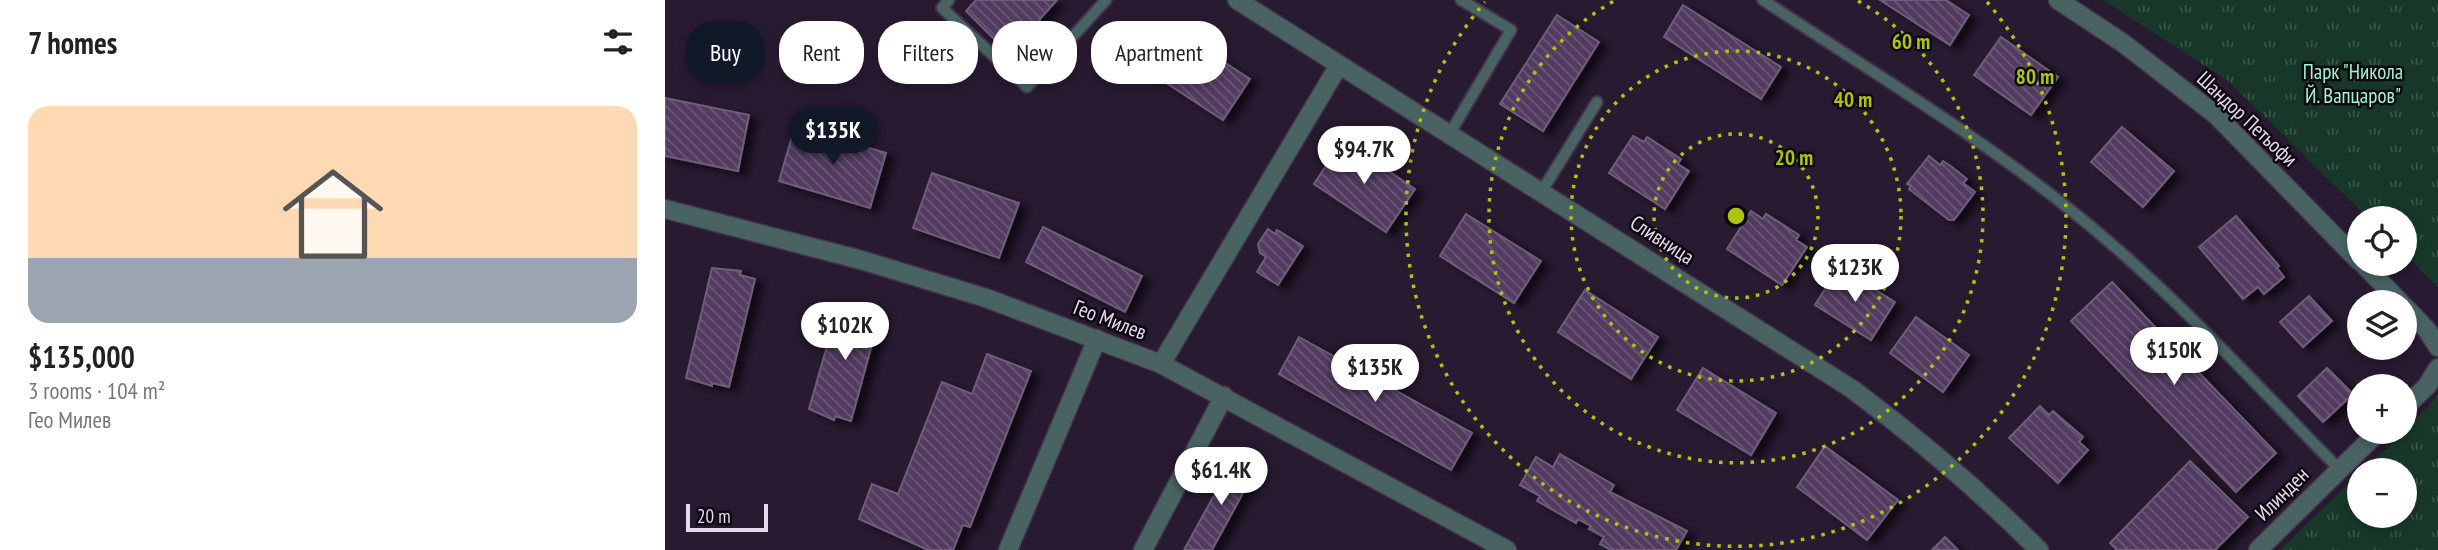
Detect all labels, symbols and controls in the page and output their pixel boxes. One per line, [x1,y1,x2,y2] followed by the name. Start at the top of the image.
[686,21,765,84] chip: Buy
[779,21,864,84] chip: Rent
[878,21,978,84] chip: Filters
[992,21,1077,84] chip: New
[1091,21,1227,84] chip: Apartment
[28,23,117,62] text: 7 homes
[599,23,637,61] icon: filters
[1892,28,1930,55] text: 60 m
[2303,58,2403,109] park label: Парк "Никола Й. Вапцаров"
[2016,63,2054,90] text: 80 m
[2191,65,2303,172] street label: Шандор Петьофи
[1834,86,1872,113] text: 40 m
[784,108,882,167] pin: $135K
[805,115,861,144] text: $135K
[1307,127,1421,186] pin: $94.7K
[1334,134,1394,163] text: $94.7K
[1775,144,1813,171] text: 20 m
[270,151,396,277] icon: home
[1724,204,1748,228] centre of rings
[2347,206,2417,528] map controls
[2347,206,2417,276] button: locate
[1625,209,1699,270] street label: Сливница
[1806,244,1904,304] pin: $123K
[1827,252,1883,281] text: $123K
[2347,290,2417,360] button: layers
[1070,293,1150,346] street label: Гео Милев
[796,302,894,362] pin: $102K
[817,310,873,339] text: $102K
[2125,328,2223,387] pin: $150K
[2146,335,2202,364] text: $150K
[28,337,135,376] text: $135,000
[1326,344,1424,404] pin: $135K
[1347,352,1403,381] text: $135K
[2347,374,2417,444] button: +
[28,376,165,405] text: 3 rooms · 104 m²
[28,405,111,434] text: Гео Милев
[1164,448,1278,507] pin: $61.4K
[1191,455,1251,484] text: $61.4K
[2347,458,2417,528] button: −
[2249,461,2314,526] street label: Илинден
[686,501,768,533] scale bar
[697,504,731,528] text: 20 m

